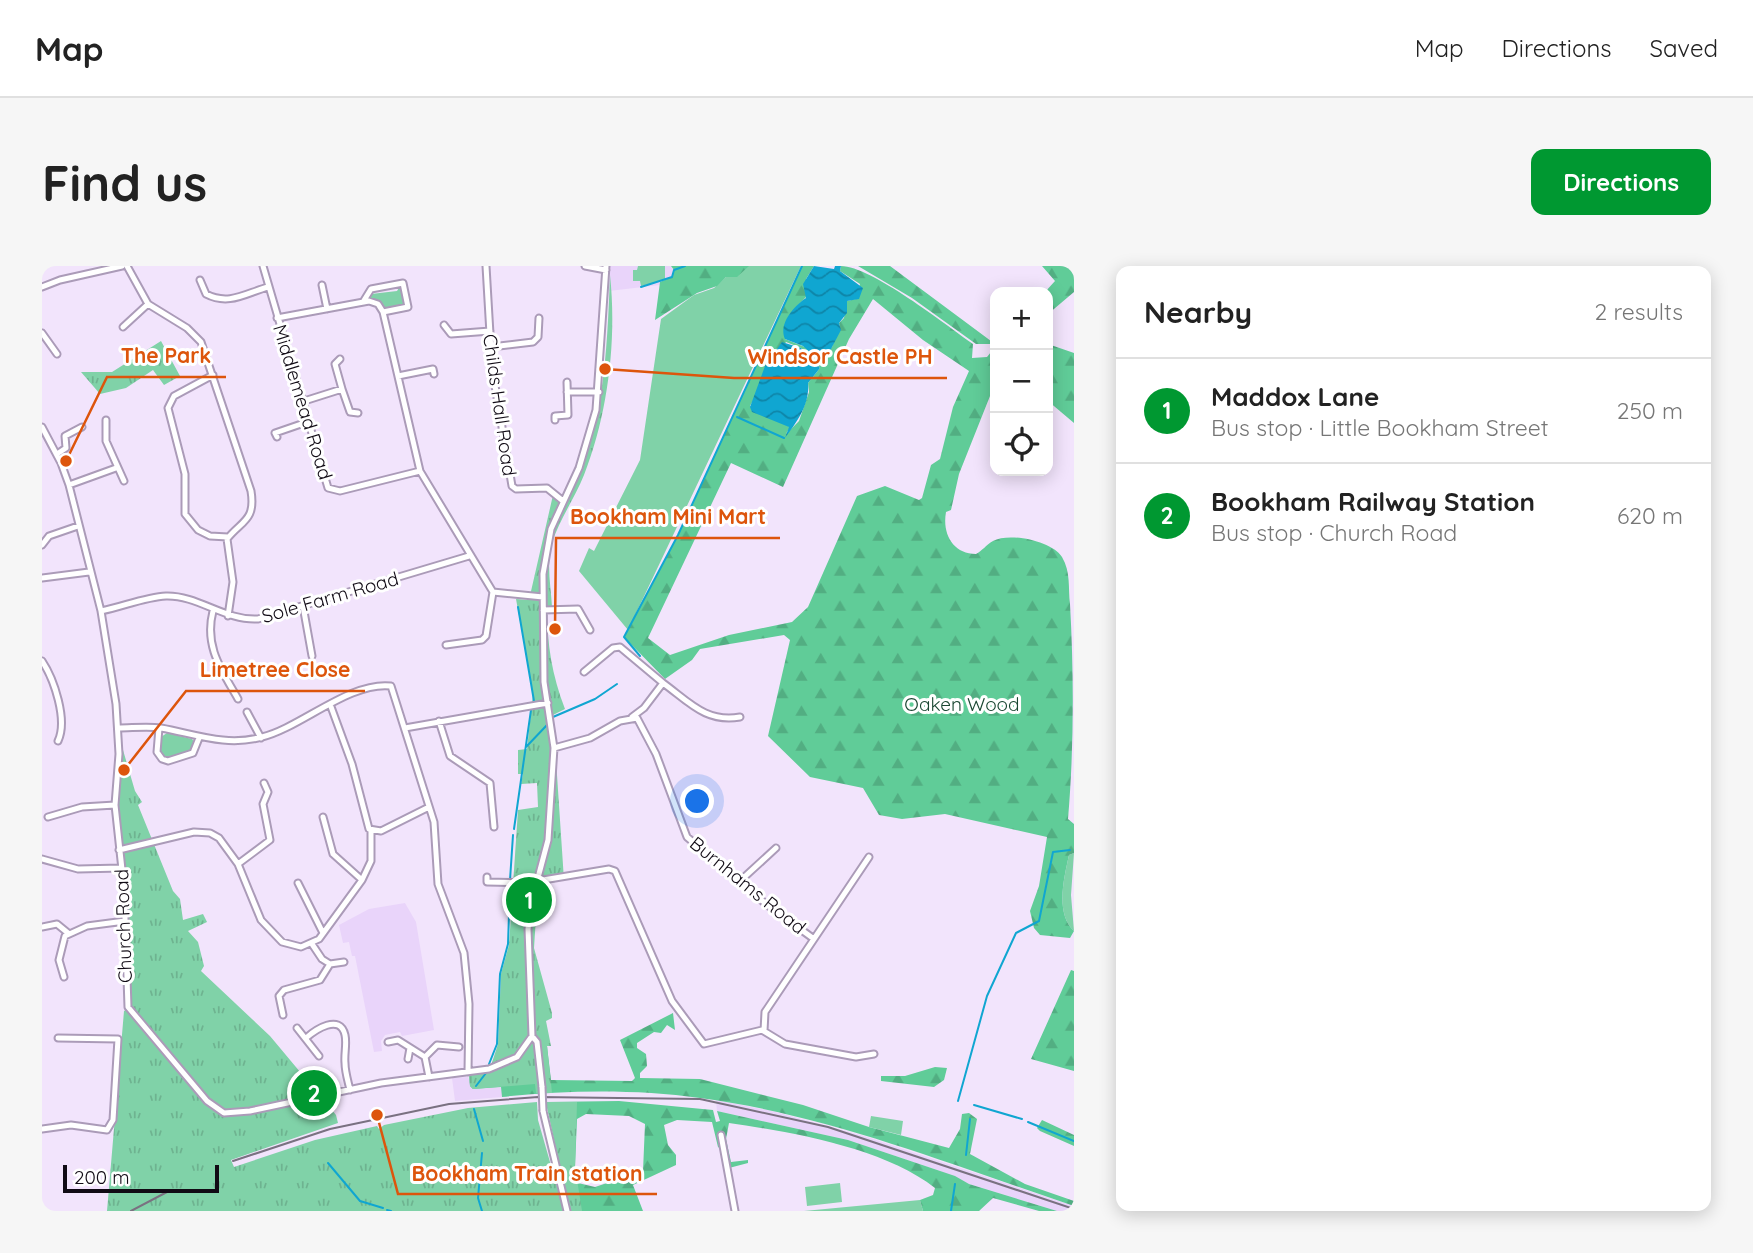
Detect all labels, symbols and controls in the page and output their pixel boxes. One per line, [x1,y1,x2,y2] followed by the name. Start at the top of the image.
[35,28,103,69] text: Map
[1415,33,1464,63] text: Map
[1502,33,1612,63] text: Directions
[1650,33,1718,63] text: Saved
[1531,149,1711,215] button: Directions
[42,152,207,213] text: Find us
[990,287,1053,476] map controls
[990,287,1053,350] button: +
[1144,293,1252,331] text: Nearby
[1594,297,1683,326] text: 2 results
[268,321,338,483] street label: Middlemead Road
[478,332,522,478] street label: Childs Hall Road
[107,335,226,377] callout: The Park
[734,336,947,378] callout: Windsor Castle PH
[121,342,211,368] text: The Park
[747,343,933,369] text: Windsor Castle PH
[990,350,1053,413] button: −
[1211,380,1379,413] text: Maddox Lane
[1163,396,1171,425] text: 1
[1617,396,1683,425] text: 250 m
[990,413,1053,476] button: locate
[1211,413,1549,442] text: Bus stop · Little Bookham Street
[1211,485,1535,518] text: Bookham Railway Station
[556,496,780,538] callout: Bookham Mini Mart
[1160,501,1174,530] text: 2
[1617,501,1683,530] text: 620 m
[570,503,766,529] text: Bookham Mini Mart
[1211,518,1457,547] text: Bus stop · Church Road
[259,566,401,628] street label: Sole Farm Road
[186,649,365,691] callout: Limetree Close
[200,656,350,682] text: Limetree Close
[904,692,1020,716] park label: Oaken Wood
[680,784,714,818] your location
[685,831,811,939] street label: Burnhams Road
[109,869,137,983] street label: Church Road
[506,874,552,926] pin: 1
[291,1067,337,1119] pin: 2
[398,1152,657,1194] callout: Bookham Train station
[412,1160,642,1186] text: Bookham Train station
[63,1162,219,1194] scale bar
[74,1165,130,1189] text: 200 m

